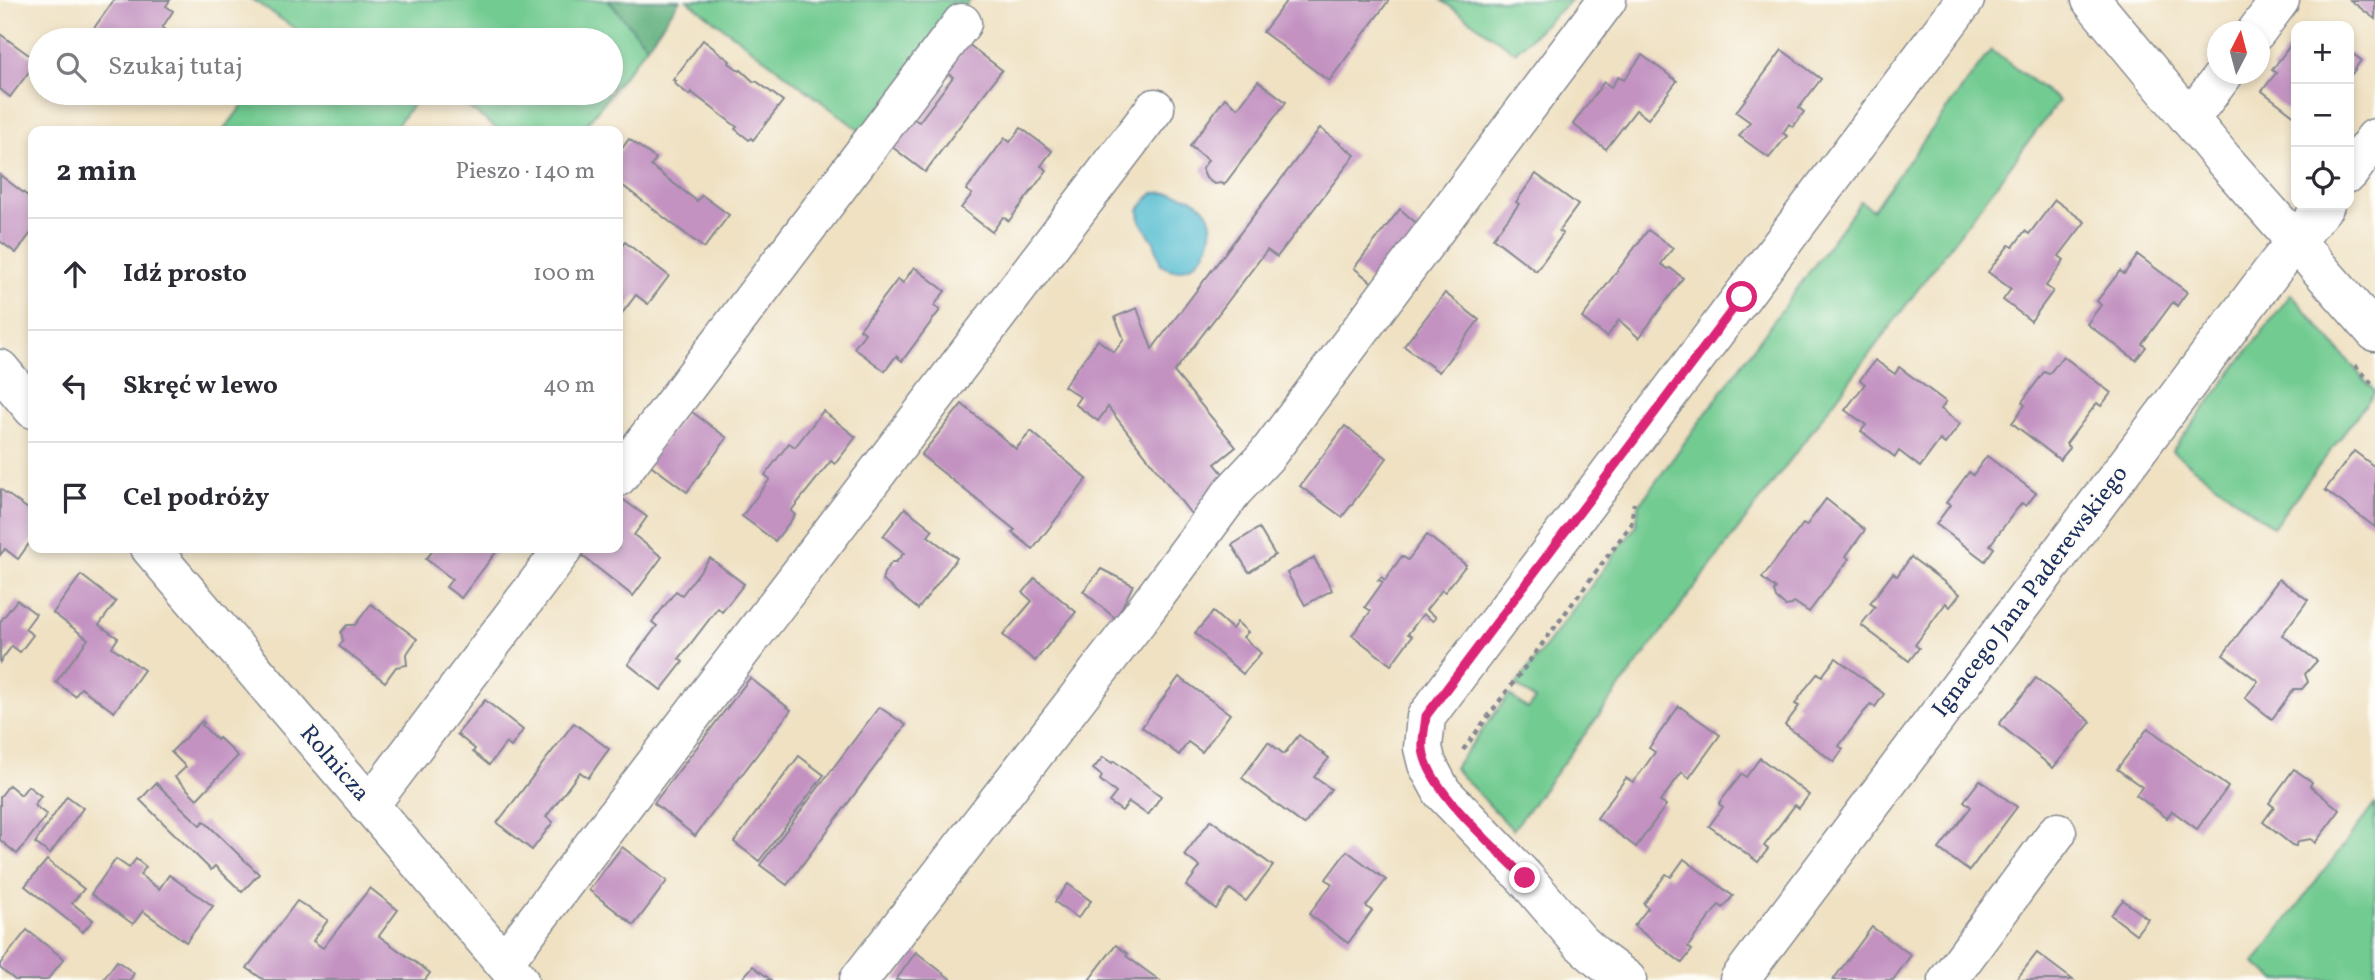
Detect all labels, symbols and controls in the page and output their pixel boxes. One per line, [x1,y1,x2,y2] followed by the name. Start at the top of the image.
[2207,21,2270,84] north arrow
[2291,21,2354,210] map controls
[2291,21,2354,84] button: +
[28,28,623,105] search box
[52,48,90,86] icon: search
[108,49,243,85] text: Szukaj tutaj
[2291,84,2354,147] button: −
[2291,147,2354,210] button: locate
[56,151,137,193] text: 2 min
[456,156,595,188] text: Pieszo · 140 m
[56,255,94,293] icon: ahead
[123,256,247,292] text: Idź prosto
[533,258,595,290] text: 100 m
[1726,281,1757,312] route start
[56,367,94,405] icon: left
[123,368,278,404] text: Skręć w lewo
[543,370,595,402] text: 40 m
[1925,459,2137,725] street label: Ignacego Jana Paderewskiego
[56,479,94,517] icon: arrive
[123,480,269,516] text: Cel podróży
[291,718,377,810] street label: Rolnicza
[1509,862,1540,893] route end

